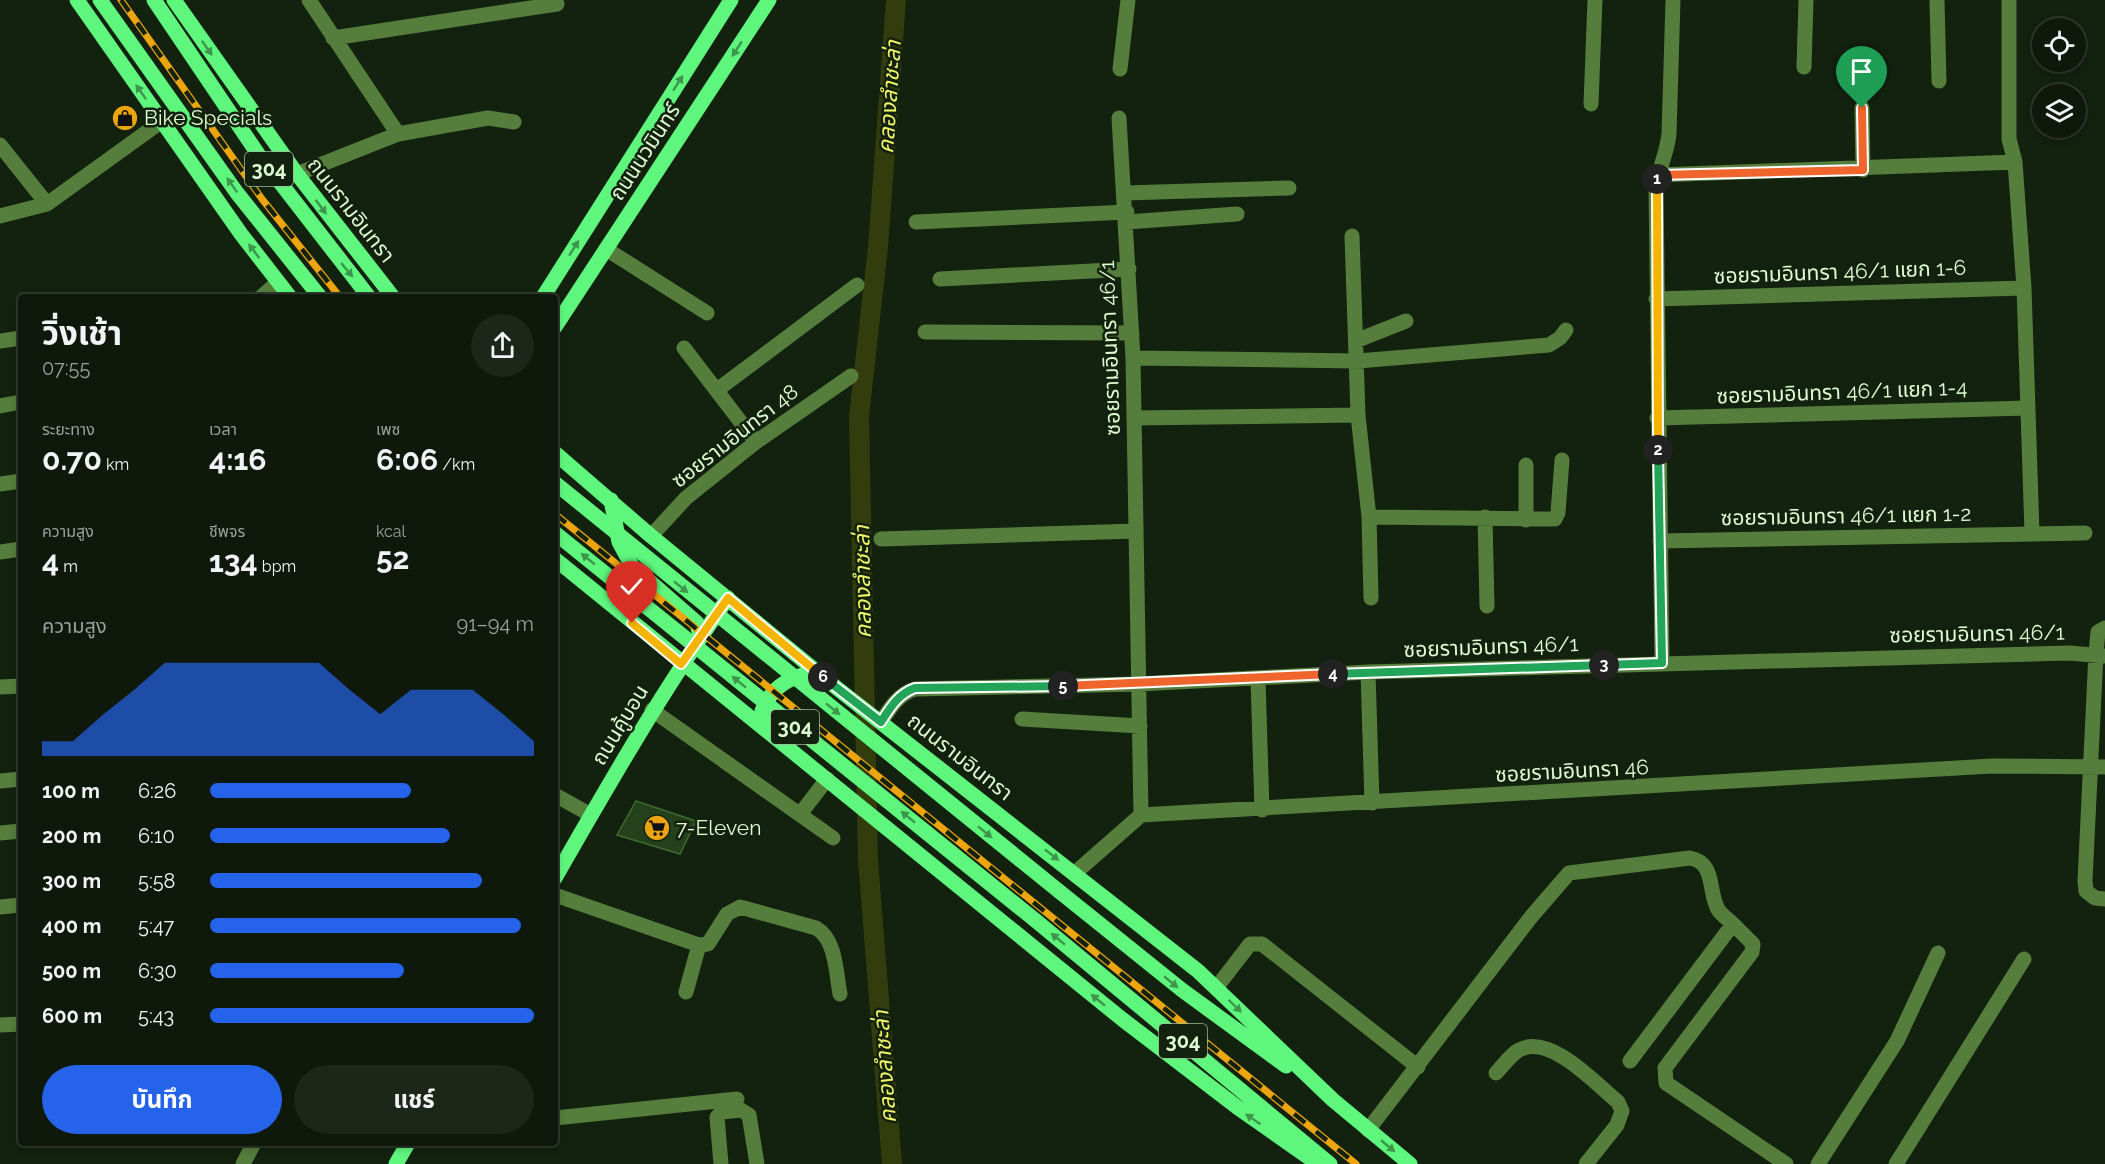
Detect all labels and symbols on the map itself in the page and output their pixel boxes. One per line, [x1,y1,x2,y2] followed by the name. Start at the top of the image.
[872,39,906,154] water label: คลองลำชะล่า
[201,40,213,56] one-way arrow
[732,41,743,57] one-way arrow
[1836,46,1887,108] pin
[673,75,684,91] one-way arrow
[136,84,147,100] one-way arrow
[604,98,686,205] street label: ถนนนวมินทร์
[110,103,140,133] shop icon: Bike Specials
[144,105,272,130] place label: Bike Specials
[245,152,293,186] road number: 304
[303,152,400,267] street label: ถนนรามอินทรา
[1642,164,1672,194] pin: 1
[226,177,238,193] one-way arrow
[315,198,327,214] one-way arrow
[568,239,579,256] one-way arrow
[248,243,261,259] one-way arrow
[1713,255,1967,288] street label: ซอยรามอินทรา 46/1 แยก 1-6
[1094,260,1125,436] street label: ซอยรามอินทรา 46/1
[340,262,353,278] one-way arrow
[1716,375,1968,408] street label: ซอยรามอินทรา 46/1 แยก 1-4
[666,378,803,493] street label: ซอยรามอินทรา 48
[1643,435,1673,465] pin: 2
[1720,501,1972,530] street label: ซอยรามอินทรา 46/1 แยก 1-2
[848,524,876,639] water label: คลองลำชะล่า
[580,554,595,566] one-way arrow
[606,561,657,623] pin
[673,581,689,594] one-way arrow
[1889,619,2065,648] street label: ซอยรามอินทรา 46/1
[1403,631,1579,662] street label: ซอยรามอินทรา 46/1
[1589,650,1619,680] pin: 3
[1318,659,1348,689] pin: 4
[808,662,838,692] pin: 6
[1048,671,1078,701] pin: 5
[732,676,747,688] one-way arrow
[586,680,654,770] street label: ถนนคู้บอน
[825,703,841,716] one-way arrow
[903,708,1018,805] street label: ถนนรามอินทรา
[771,710,819,744] road number: 304
[1494,754,1649,787] street label: ซอยรามอินทรา 46
[900,812,915,824] one-way arrow
[642,813,672,843] supermarket icon: 7-Eleven
[676,815,761,840] place label: 7-Eleven
[977,825,993,838] one-way arrow
[1045,849,1060,861] one-way arrow
[1051,933,1066,946] one-way arrow
[1163,975,1179,988] one-way arrow
[1090,993,1106,1006] one-way arrow
[1227,999,1242,1013] one-way arrow
[867,1009,901,1124] water label: คลองลำชะล่า
[1159,1024,1207,1058] road number: 304
[1245,1113,1260,1125] one-way arrow
[1380,1139,1396,1152] one-way arrow

